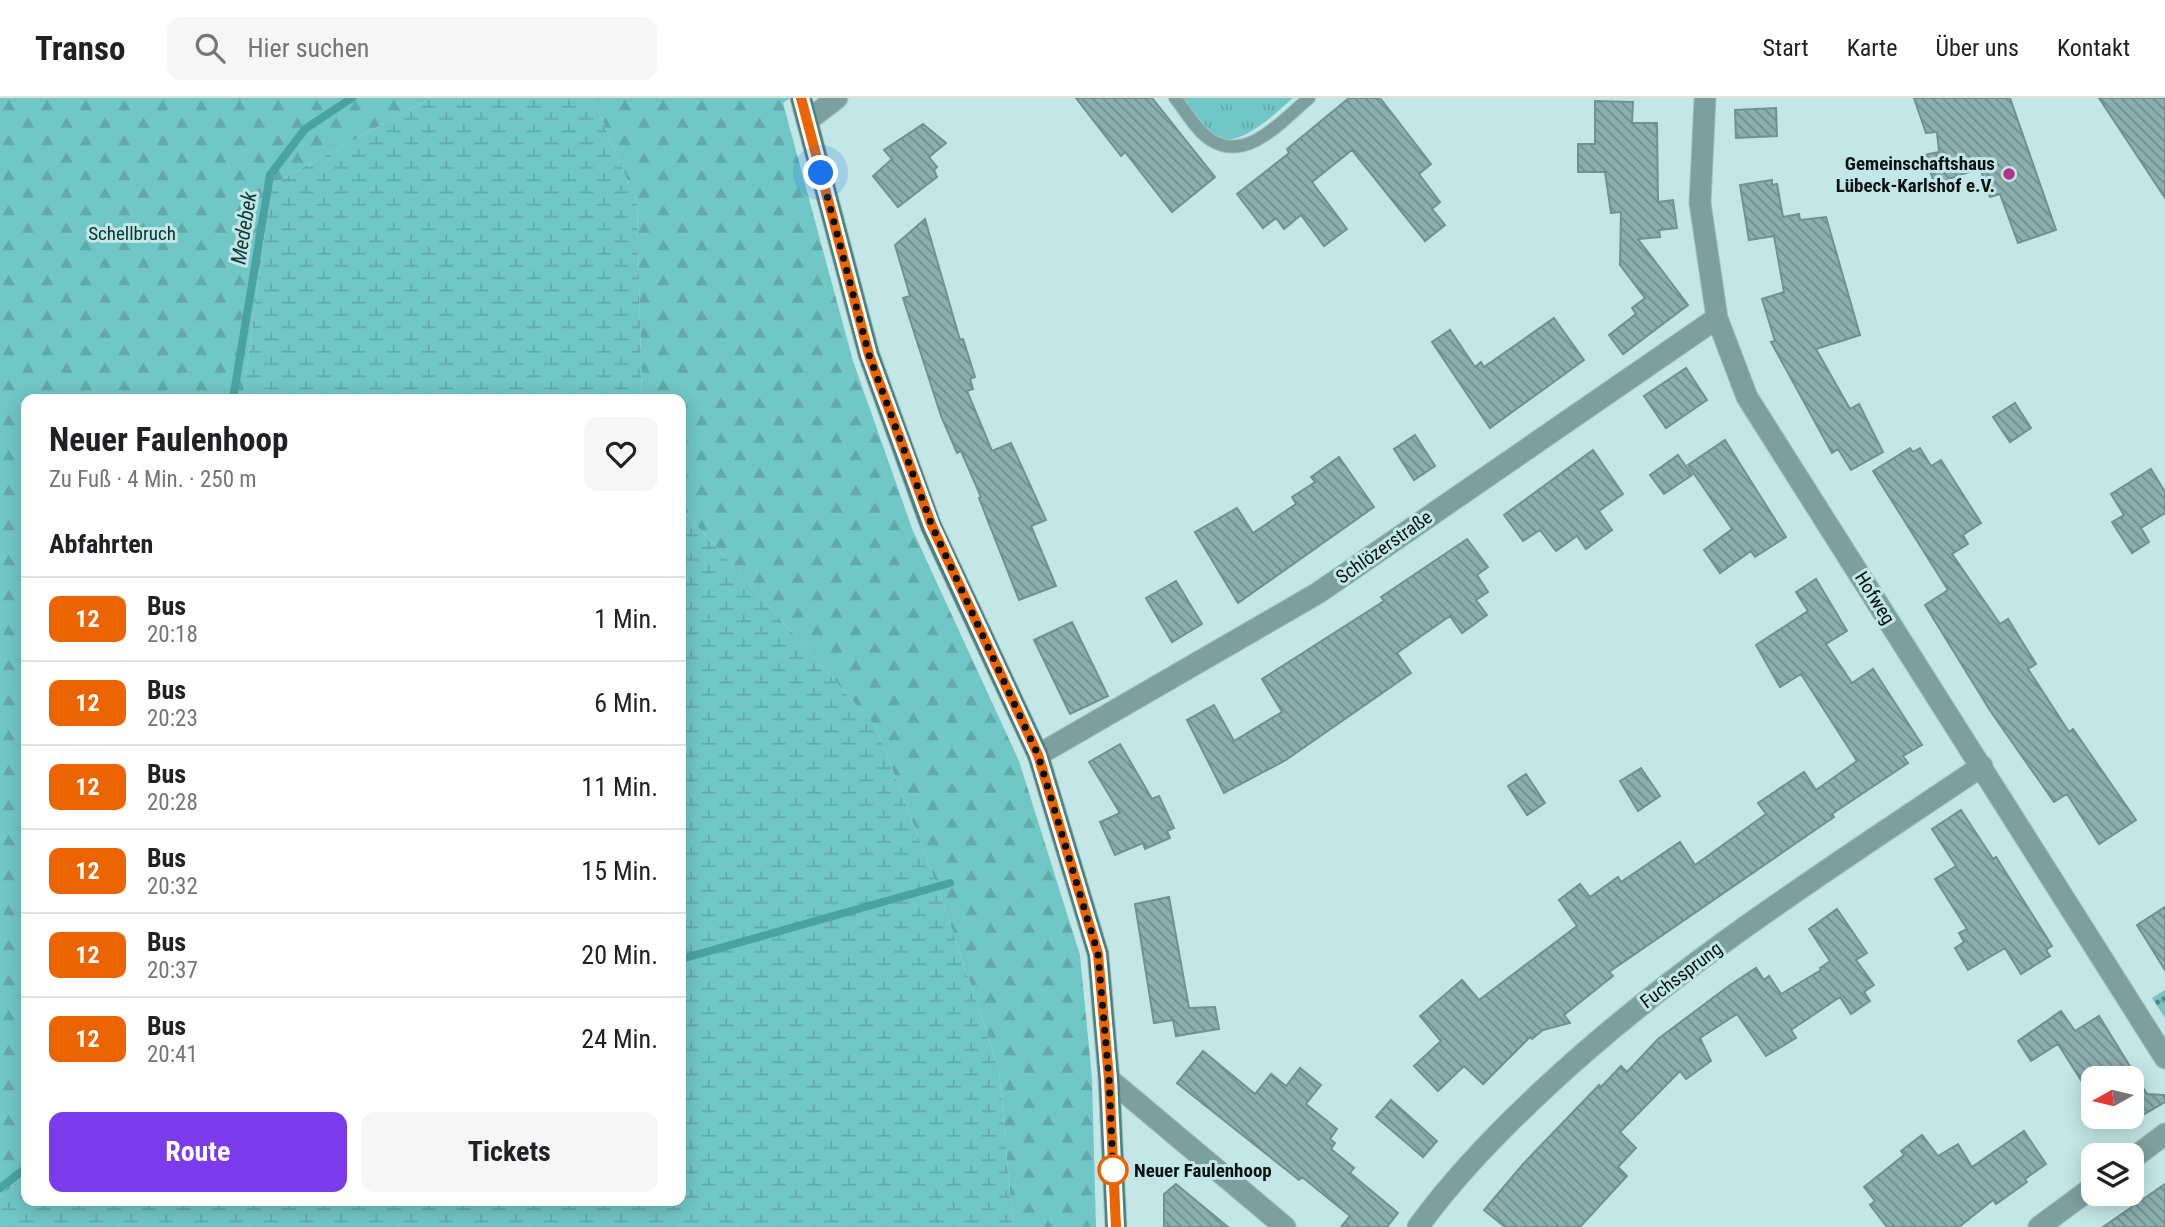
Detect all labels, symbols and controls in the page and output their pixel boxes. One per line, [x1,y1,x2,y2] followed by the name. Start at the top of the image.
[167,17,657,80] search box
[35,29,125,68] text: Transo
[191,29,229,67] icon: search
[247,33,369,63] text: Hier suchen
[1763,34,1809,62] text: Start
[1847,34,1897,62] text: Karte
[1935,34,2019,62] text: Über uns
[2057,34,2130,62] text: Kontakt
[1836,152,1995,197] place label: Gemeinschaftshaus Lübeck-Karlshof e.V.
[803,155,838,190] your location
[2001,166,2017,182] marker: Gemeinschaftshaus Lübeck-Karlshof e.V.
[226,189,262,266] water label: Medebek
[88,222,176,245] park label: Schellbruch
[584,417,658,491] button: heart
[49,420,288,459] text: Neuer Faulenhoop
[49,466,257,493] text: Zu Fuß · 4 Min. · 250 m
[1331,505,1437,589] street label: Schlözerstraße
[49,529,153,559] text: Abfahrten
[1850,567,1900,629] street label: Hofweg
[147,591,186,621] text: Bus
[594,604,658,634] text: 1 Min.
[75,605,100,633] text: 12
[147,621,198,648] text: 20:18
[147,675,186,705] text: Bus
[594,688,658,718] text: 6 Min.
[75,689,100,717] text: 12
[147,705,198,732] text: 20:23
[147,759,186,789] text: Bus
[581,772,658,802] text: 11 Min.
[75,773,100,801] text: 12
[147,789,198,816] text: 20:28
[147,843,186,873] text: Bus
[581,856,658,886] text: 15 Min.
[75,857,100,885] text: 12
[147,873,198,900] text: 20:32
[147,927,186,957] text: Bus
[1636,937,1726,1013] street label: Fuchssprung
[581,940,658,970] text: 20 Min.
[75,941,100,969] text: 12
[147,957,198,984] text: 20:37
[147,1011,186,1041] text: Bus
[581,1024,658,1054] text: 24 Min.
[75,1025,100,1053] text: 12
[147,1041,198,1068] text: 20:41
[2081,1066,2144,1129] north arrow
[2081,1066,2144,1206] map controls
[49,1112,347,1192] button: Route
[361,1112,658,1192] button: Tickets
[2081,1143,2144,1206] button: layers
[1098,1155,1128,1185] marker: Neuer Faulenhoop
[1134,1159,1272,1182] place label: Neuer Faulenhoop

